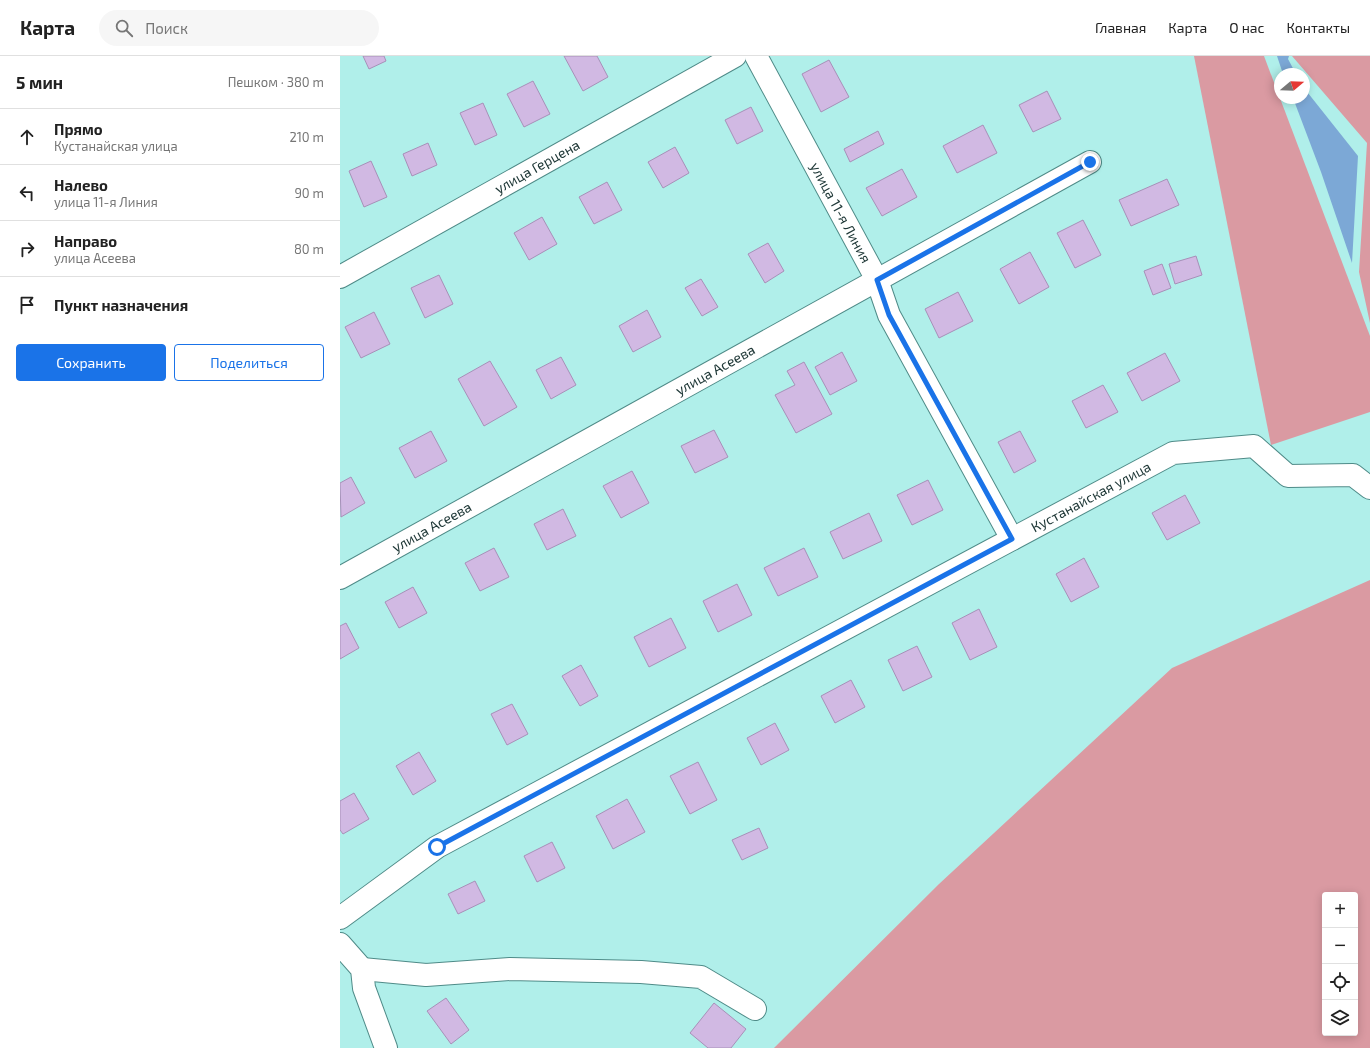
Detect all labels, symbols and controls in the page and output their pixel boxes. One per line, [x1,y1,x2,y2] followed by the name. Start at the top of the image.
[99,10,379,46] search box
[20,16,75,39] text: Карта
[113,17,135,39] icon: search
[145,19,188,37] text: Поиск
[1095,19,1146,36] text: Главная
[1168,19,1207,36] text: Карта
[1229,19,1265,36] text: О нас
[1287,19,1350,36] text: Контакты
[1274,68,1310,104] north arrow
[16,72,63,92] text: 5 мин
[228,74,324,90] text: Пешком · 380 m
[54,120,103,138] text: Прямо
[16,126,38,148] icon: ahead
[289,129,324,145] text: 210 m
[491,136,582,197] street label: улица Герцена
[54,138,178,154] text: Кустанайская улица
[1081,153,1099,171] route end
[807,159,875,266] street label: улица 11-я Линия
[54,176,108,194] text: Налево
[16,182,38,204] icon: left
[294,185,324,201] text: 90 m
[54,194,158,210] text: улица 11-я Линия
[54,232,117,250] text: Направо
[16,238,38,260] icon: right
[294,241,324,257] text: 80 m
[54,250,136,266] text: улица Асеева
[16,294,38,316] icon: arrive
[54,296,188,314] text: Пункт назначения
[672,341,758,398] street label: улица Асеева
[16,344,166,381] button: Сохранить
[174,344,324,381] button: Поделиться
[1028,458,1153,535] street label: Кустанайская улица
[389,498,474,555] street label: улица Асеева
[428,838,446,856] route start
[1322,892,1358,1036] map controls
[1322,892,1358,928] button: +
[1322,928,1358,964] button: −
[1322,964,1358,1000] button: locate
[1322,1000,1358,1036] button: layers

